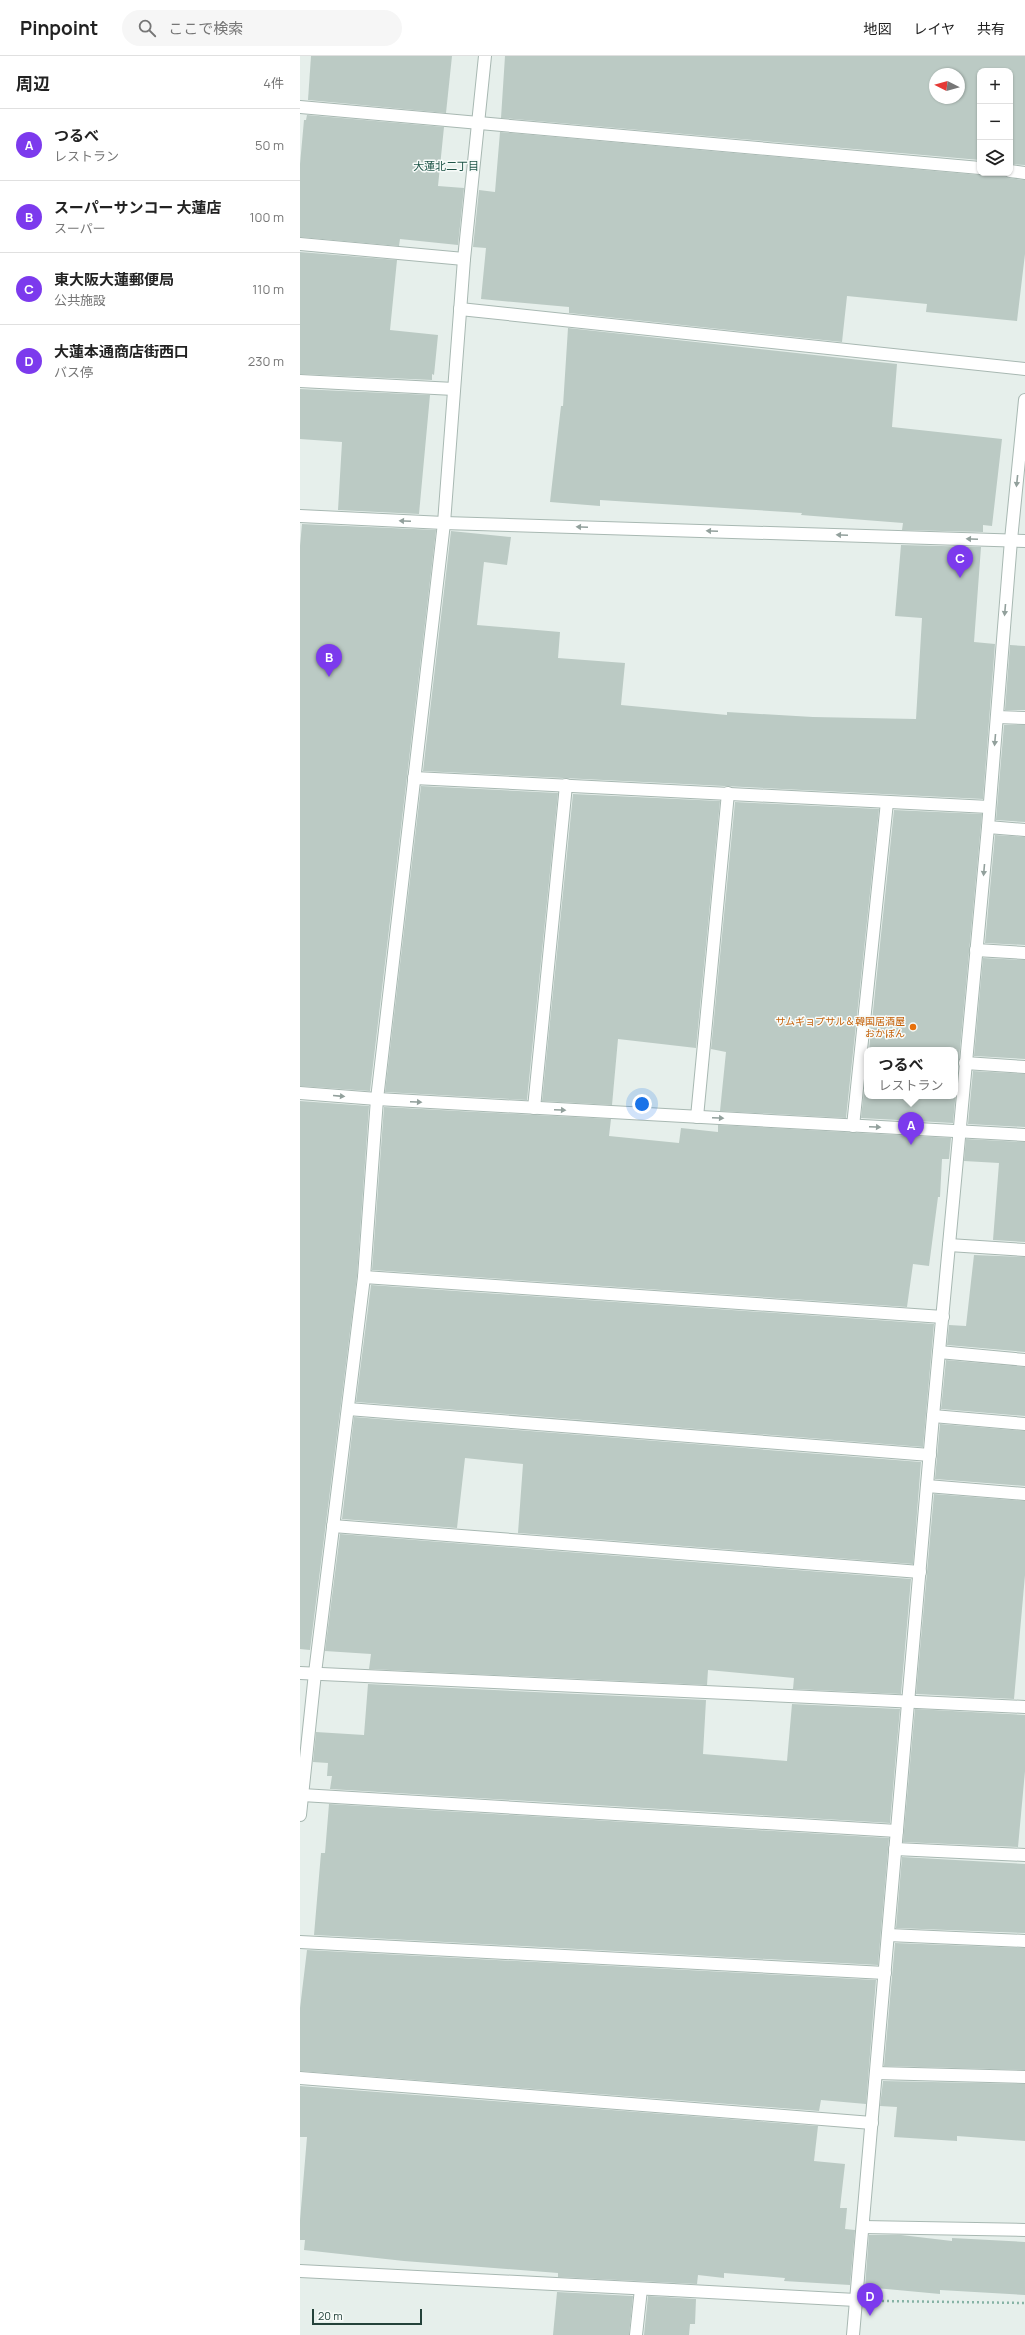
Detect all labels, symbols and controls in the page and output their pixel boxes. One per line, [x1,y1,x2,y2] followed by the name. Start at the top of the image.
[122,10,402,46] search box
[20,15,98,41] text: Pinpoint
[136,17,158,39] icon: search
[168,18,243,39] text: ここで検索
[863,19,891,38] text: 地図
[913,19,955,38] text: レイヤ
[977,19,1005,38] text: 共有
[929,68,965,104] north arrow
[977,68,1013,176] map controls
[977,68,1013,104] button: +
[16,72,50,95] text: 周辺
[263,74,284,92] text: 4件
[977,104,1013,140] button: −
[54,125,99,146] text: つるべ
[25,136,33,154] text: A
[255,136,284,154] text: 50 m
[977,140,1013,176] button: layers
[54,147,119,165] text: レストラン
[413,158,479,173] district label: 大蓮北二丁目
[54,197,222,218] text: スーパーサンコー 大蓮店
[25,208,33,226] text: B
[249,208,284,226] text: 100 m
[54,219,106,237] text: スーパー
[54,269,174,290] text: 東大阪大蓮郵便局
[24,280,34,298] text: C
[252,280,284,298] text: 110 m
[54,291,106,309] text: 公共施設
[54,341,189,362] text: 大蓮本通商店街西口
[24,352,34,370] text: D
[248,352,284,370] text: 230 m
[54,363,93,381] text: バス停
[1014,475,1020,487] one-way arrow
[399,518,411,525] one-way arrow
[576,524,588,531] one-way arrow
[706,528,718,535] one-way arrow
[835,532,848,538] one-way arrow
[965,536,978,542] one-way arrow
[947,545,973,578] pin: C
[1002,604,1009,616] one-way arrow
[316,644,342,677] pin: B
[991,734,998,746] one-way arrow
[981,863,987,876] one-way arrow
[775,1014,905,1040] place label: サムギョプサル＆韓国居酒屋 おかぽん
[908,1022,918,1032] marker: サムギョプサル＆韓国居酒屋 おかぽん
[864,1047,958,1099] popup
[878,1054,924,1075] text: つるべ
[878,1076,944,1094] text: レストラン
[333,1093,345,1099] one-way arrow
[632,1094,652,1114] your location
[410,1098,422,1105] one-way arrow
[554,1106,566,1113] one-way arrow
[898,1112,924,1145] pin: A
[712,1115,724,1122] one-way arrow
[869,1124,882,1130] one-way arrow
[857,2283,883,2316] pin: D
[312,2307,422,2326] scale bar
[318,2308,343,2323] text: 20 m

